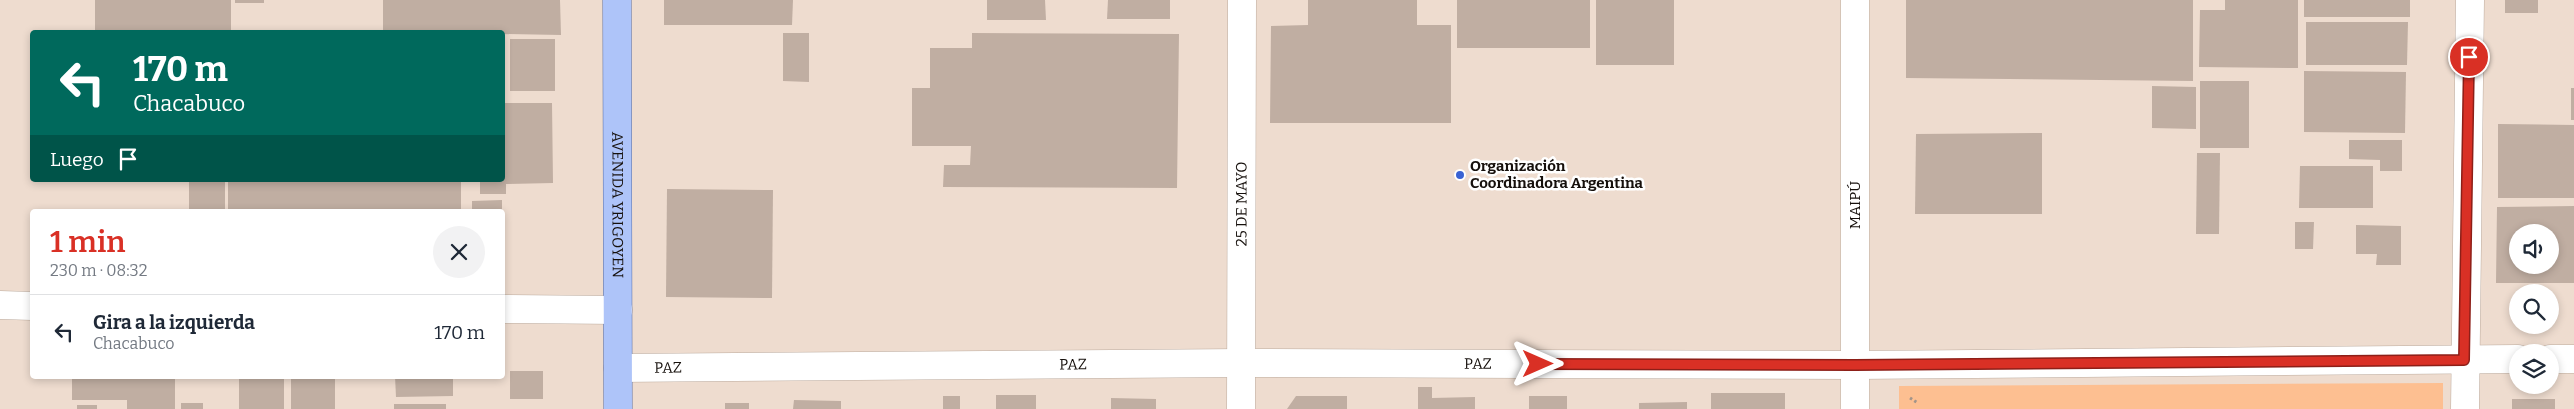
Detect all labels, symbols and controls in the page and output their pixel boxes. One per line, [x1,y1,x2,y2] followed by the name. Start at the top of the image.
[2448,36,2490,78] pin
[2455,43,2483,71] icon: arrive
[133,48,228,90] text: 170 m
[50,50,115,115] icon: left
[133,90,245,117] text: Chacabuco
[608,132,627,278] street label: AVENIDA YRIGOYEN
[114,145,142,173] icon: arrive
[50,148,104,171] text: Luego
[1470,157,1644,192] place label: Organización Coordinadora Argentina
[1232,162,1251,246] street label: 25 DE MAYO
[1454,169,1466,181] marker: Organización Coordinadora Argentina
[1846,181,1864,229] street label: MAIPÚ
[50,224,125,260] text: 1 min
[2509,224,2559,394] map controls
[2509,224,2559,274] button: sound
[433,226,485,278] button: close
[50,261,147,280] text: 230 m · 08:32
[2509,284,2559,334] button: search
[93,311,255,334] text: Gira a la izquierda
[50,318,78,346] icon: left
[434,321,485,344] text: 170 m
[93,334,175,353] text: Chacabuco
[1511,337,1563,389] position arrow
[2509,344,2559,394] button: layers
[1059,355,1087,373] street label: PAZ
[1464,355,1492,373] street label: PAZ
[654,358,682,377] street label: PAZ

